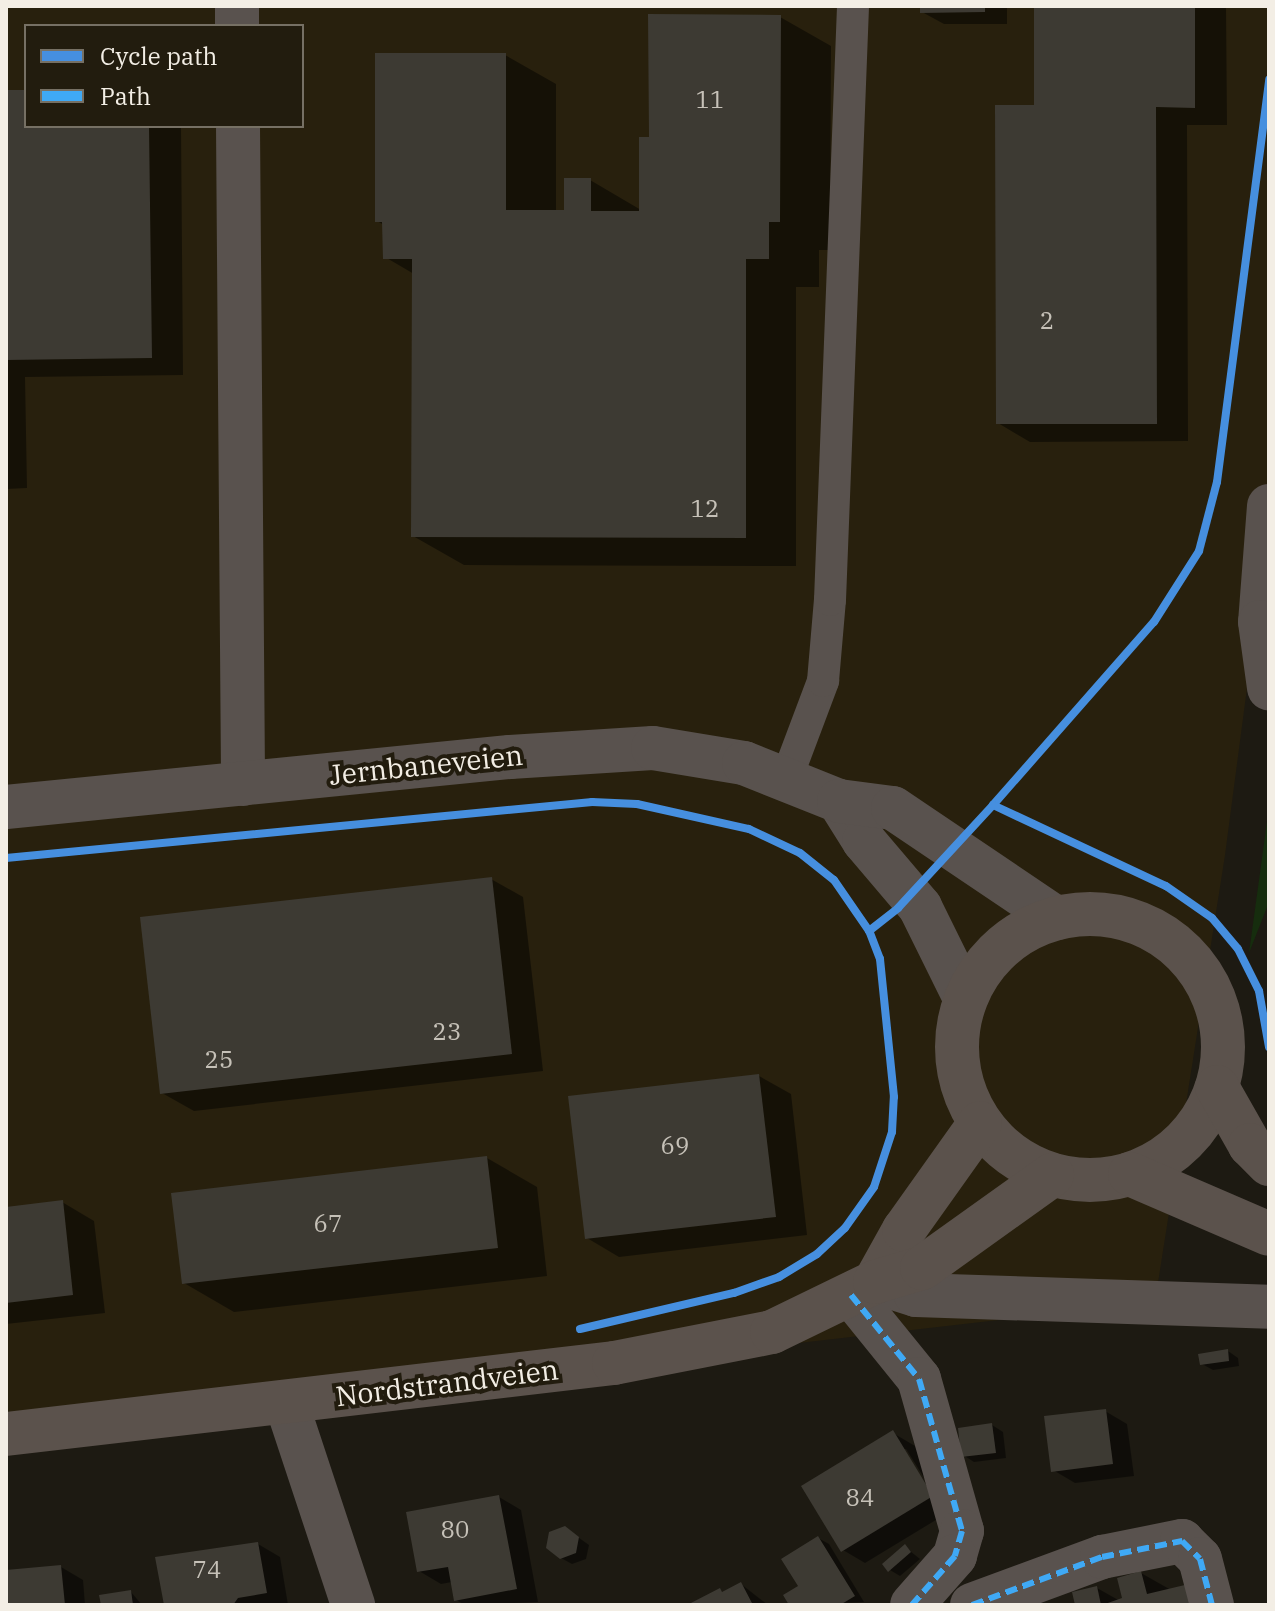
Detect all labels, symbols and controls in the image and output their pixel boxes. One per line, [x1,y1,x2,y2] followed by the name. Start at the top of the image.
[24,24,304,128] legend
[100,40,217,72] text: Cycle path
[100,80,151,112] text: Path
[696,86,724,114] house number: 11
[1040,307,1054,335] house number: 2
[691,495,719,523] house number: 12
[328,738,524,792] street label: Jernbaneveien
[433,1018,461,1046] house number: 23
[205,1046,233,1074] house number: 25
[661,1132,689,1160] house number: 69
[314,1210,342,1238] house number: 67
[334,1353,560,1413] street label: Nordstrandveien
[846,1484,874,1512] house number: 84
[441,1516,469,1544] house number: 80
[193,1556,221,1584] house number: 74

